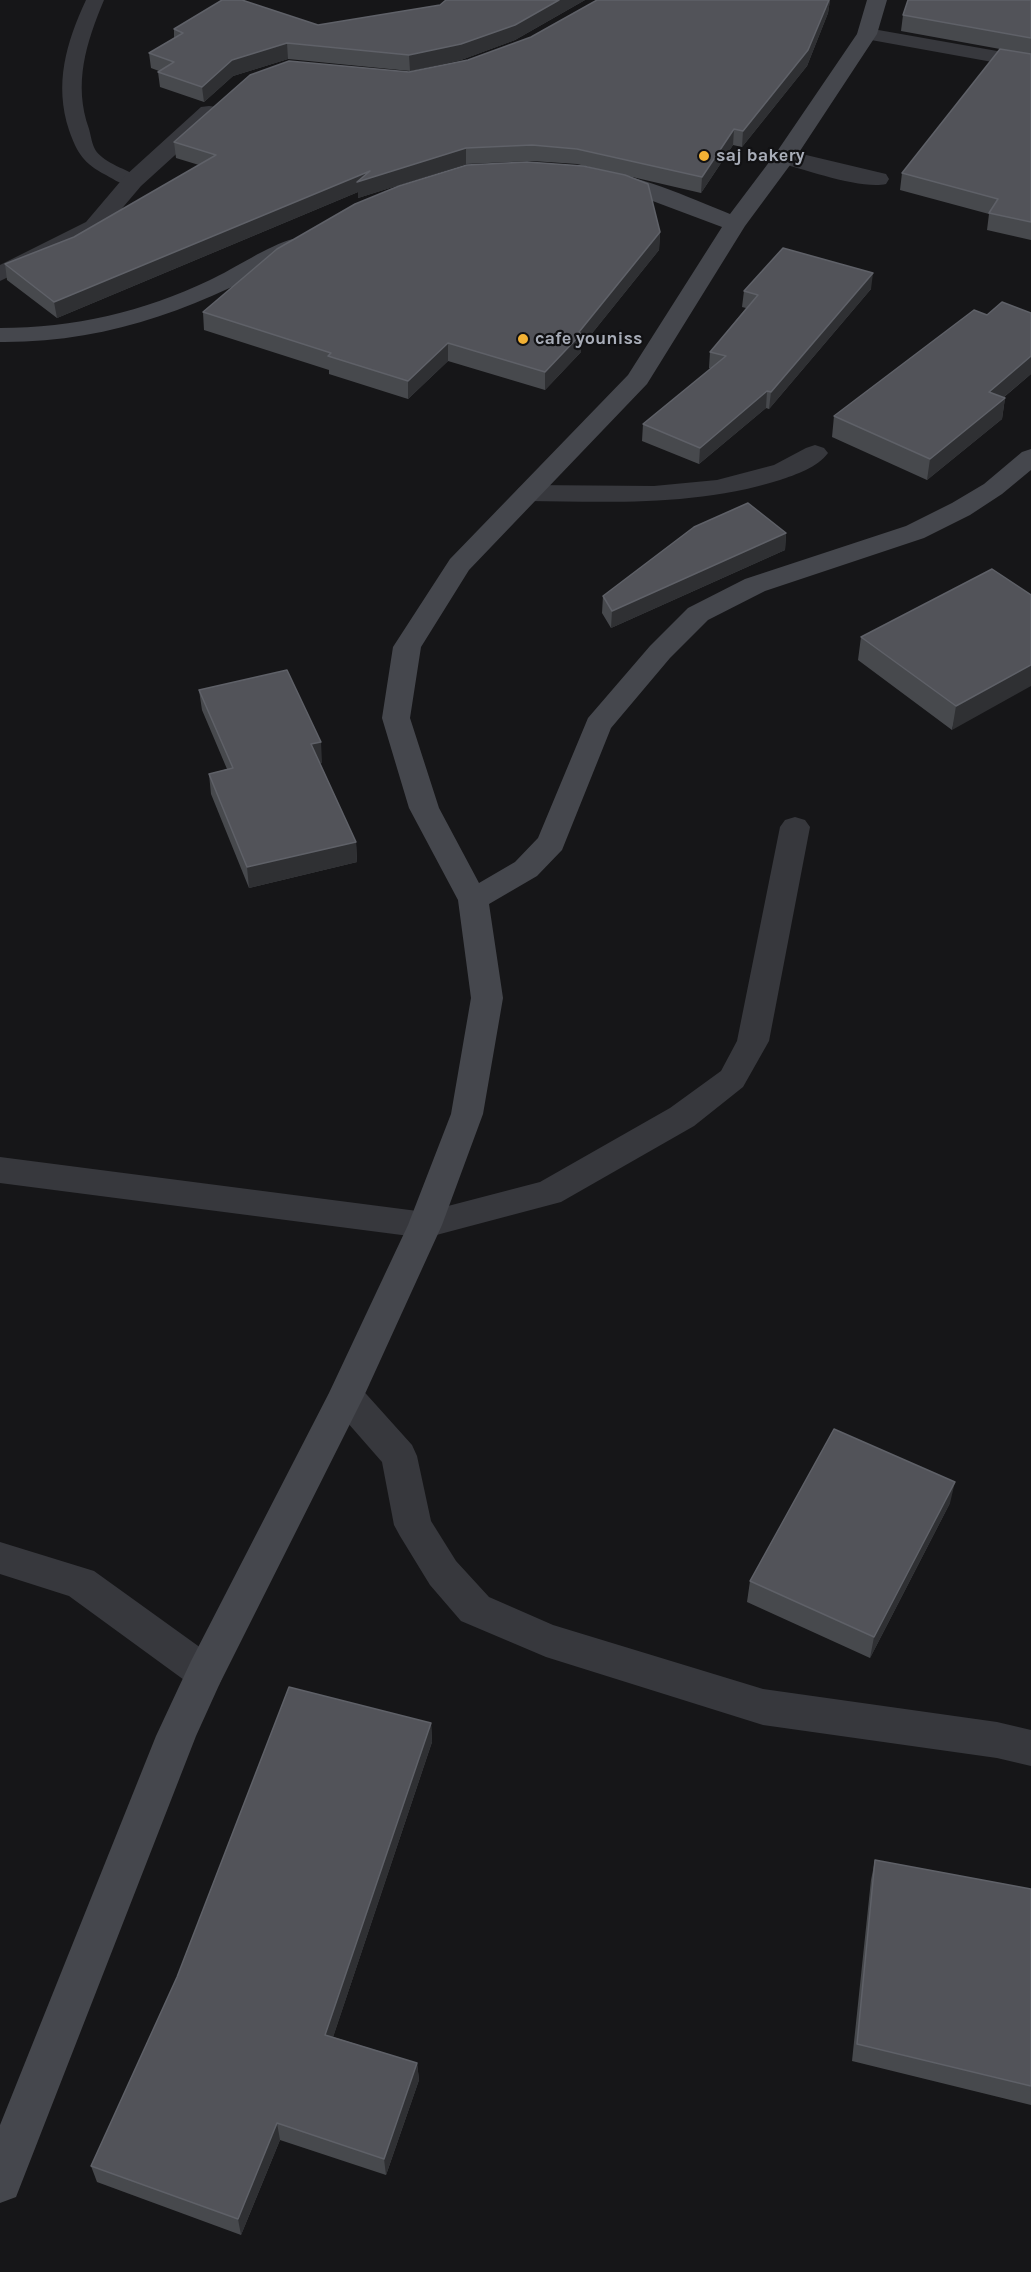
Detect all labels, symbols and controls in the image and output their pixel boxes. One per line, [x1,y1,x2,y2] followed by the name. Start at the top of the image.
[716,145,805,167] place label: saj bakery
[697,149,711,163] marker: saj bakery
[535,328,642,350] place label: cafe youniss
[516,332,530,346] marker: cafe youniss

